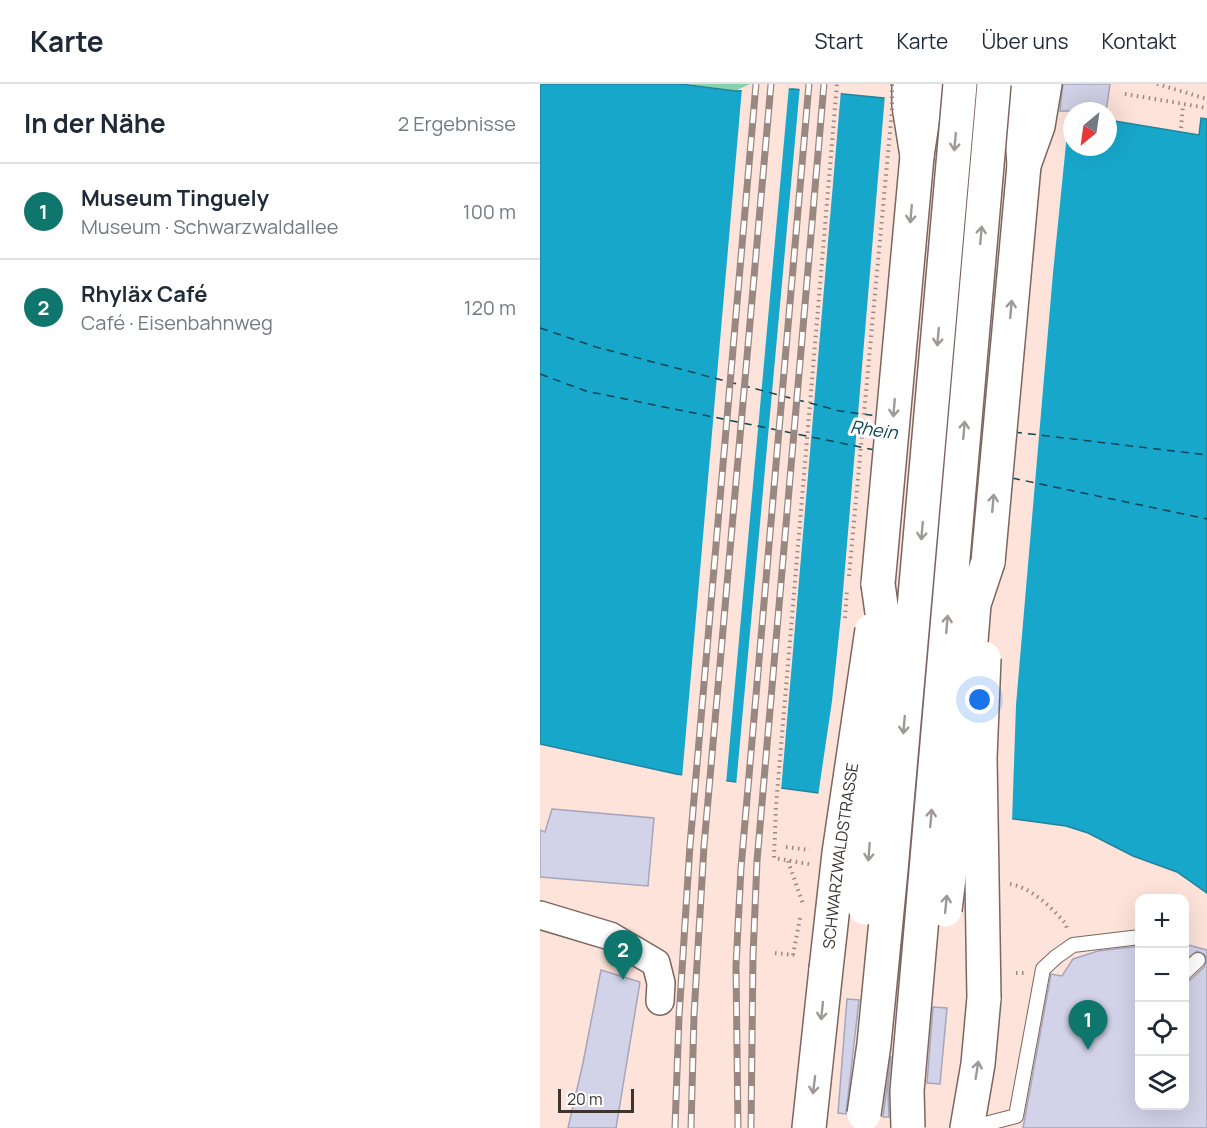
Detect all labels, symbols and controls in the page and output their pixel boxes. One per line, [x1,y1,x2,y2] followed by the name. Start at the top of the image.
[30,22,104,60] text: Karte
[814,27,863,55] text: Start
[896,27,948,55] text: Karte
[981,27,1069,55] text: Über uns
[1102,27,1177,55] text: Kontakt
[1063,102,1117,156] north arrow
[24,105,166,141] text: In der Nähe
[398,110,516,137] text: 2 Ergebnisse
[949,132,960,152] one-way arrow
[81,183,269,213] text: Museum Tinguely
[39,198,48,225] text: 1
[463,198,516,225] text: 100 m
[905,204,916,223] one-way arrow
[81,213,338,240] text: Museum · Schwarzwaldallee
[976,226,987,246] one-way arrow
[81,279,208,309] text: Rhyläx Café
[38,294,49,321] text: 2
[464,294,516,321] text: 120 m
[1006,300,1017,320] one-way arrow
[81,309,273,336] text: Café · Eisenbahnweg
[932,326,943,346] one-way arrow
[888,398,899,418] one-way arrow
[849,414,900,444] water label: Rhein
[959,420,970,440] one-way arrow
[988,494,999,514] one-way arrow
[916,520,927,540] one-way arrow
[942,615,953,634] one-way arrow
[965,685,994,714] your location
[898,715,909,735] one-way arrow
[817,761,863,950] street label: SCHWARZWALDSTRASSE
[926,809,937,829] one-way arrow
[863,841,874,861] one-way arrow
[941,894,952,914] one-way arrow
[1135,894,1189,1110] map controls
[1135,894,1189,948] button: +
[604,930,643,980] pin: 2
[1135,948,1189,1002] button: −
[1068,1000,1108,1050] pin: 1
[816,1001,827,1021] one-way arrow
[1135,1002,1189,1056] button: locate
[1135,1056,1189,1110] button: layers
[971,1061,982,1081] one-way arrow
[808,1075,819,1095] one-way arrow
[558,1086,634,1114] scale bar
[567,1088,603,1110] text: 20 m

